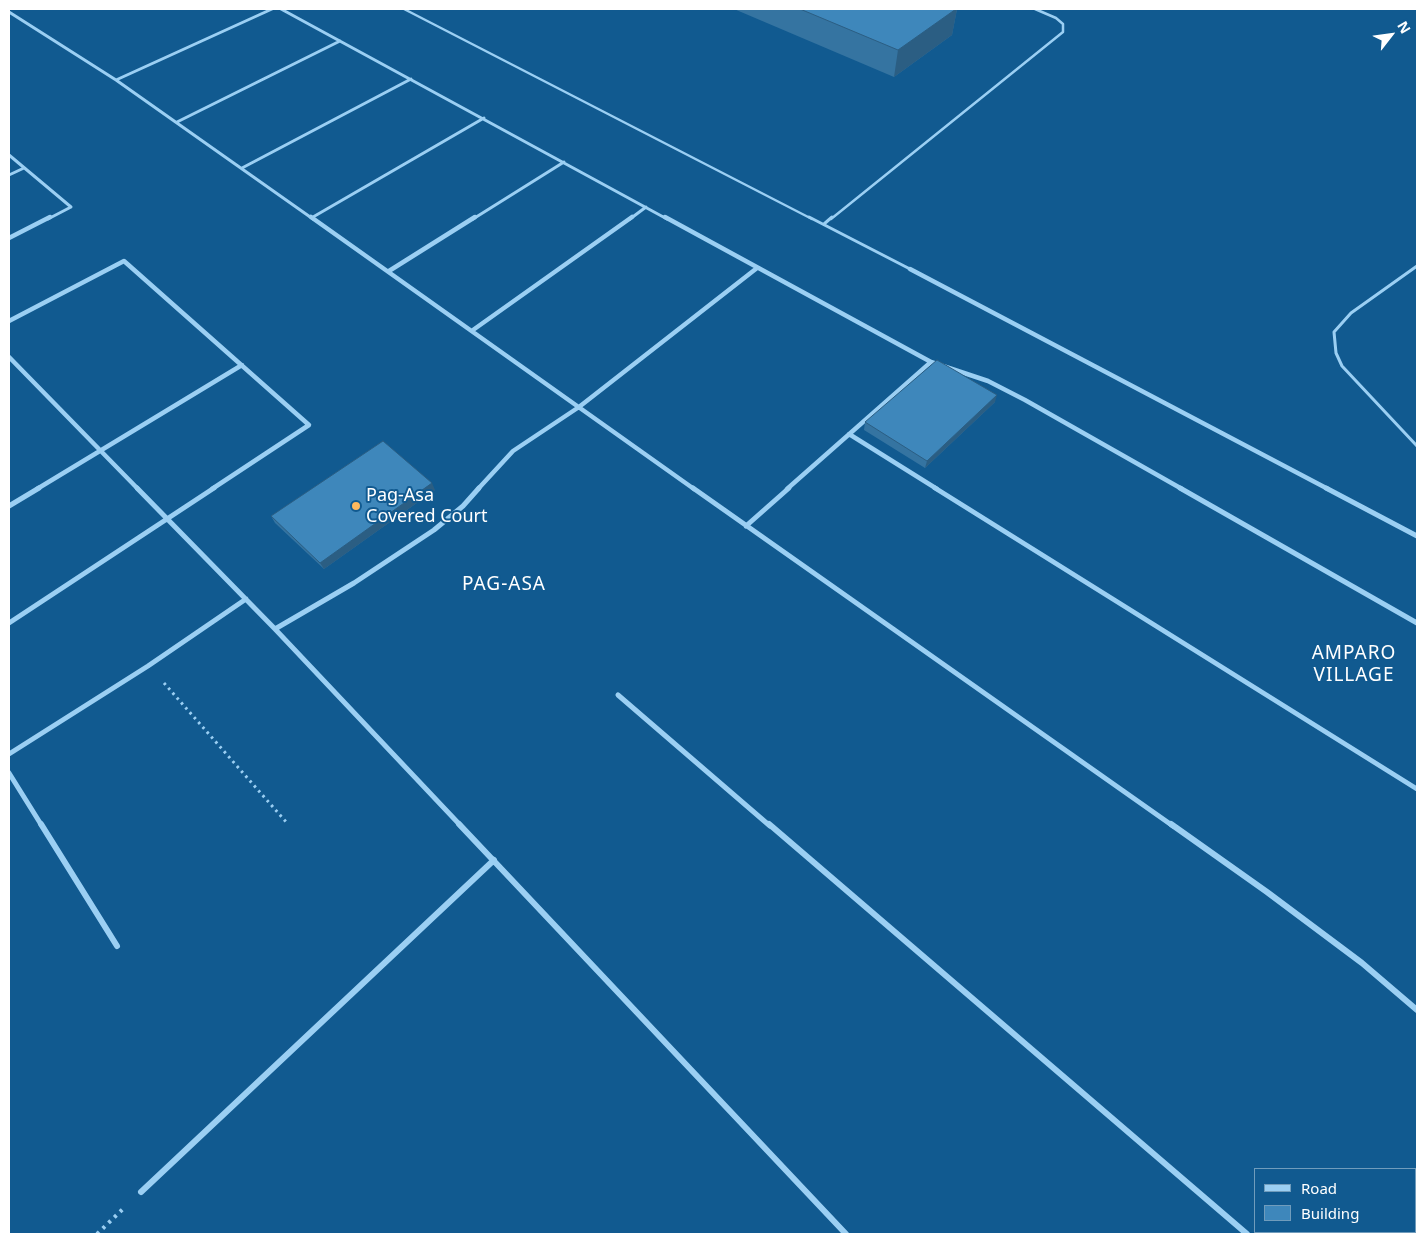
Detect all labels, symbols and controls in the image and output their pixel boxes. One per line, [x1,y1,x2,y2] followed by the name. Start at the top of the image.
[1366,10,1416,60] north arrow
[1393,18,1415,37] text: N
[366,485,487,528] place label: Pag-Asa Covered Court
[350,500,362,512] marker: Pag-Asa Covered Court
[461,574,547,596] district label: PAG-ASA
[1311,643,1397,687] district label: AMPARO VILLAGE
[1254,1168,1416,1233] legend
[1301,1178,1337,1198] text: Road
[1301,1203,1359,1223] text: Building

